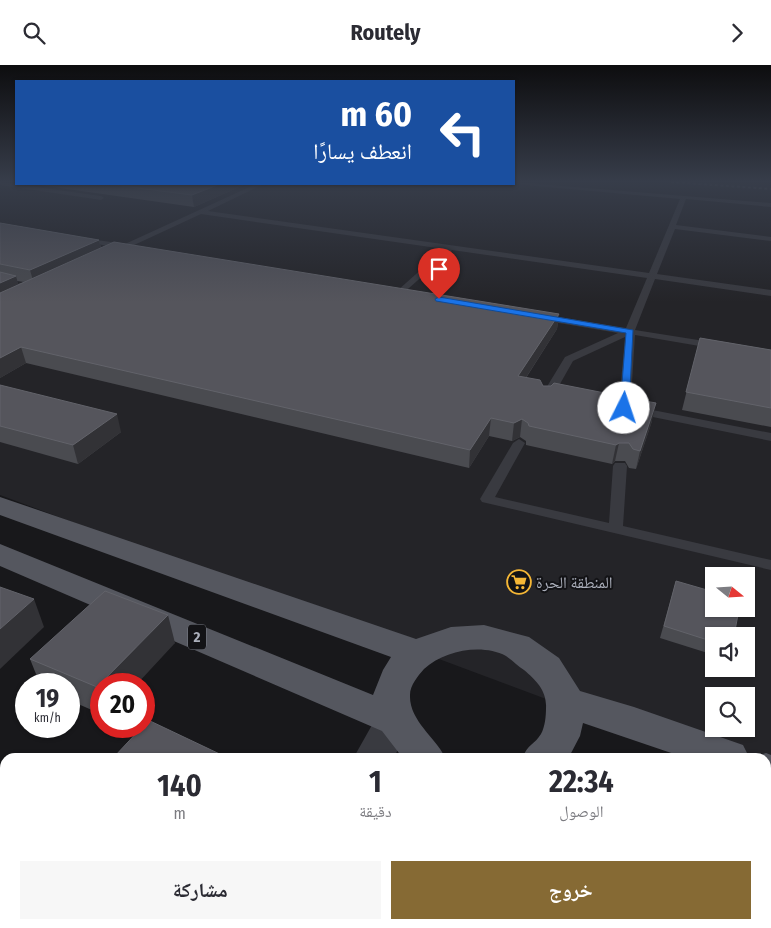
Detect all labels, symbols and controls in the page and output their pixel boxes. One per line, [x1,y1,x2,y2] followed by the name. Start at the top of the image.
[20,19,48,47] icon: search
[351,19,420,46] text: Routely
[723,19,751,47] icon: forward
[341,93,412,135] text: 60 m
[430,100,495,165] icon: left
[313,138,412,165] text: انعطف يسارًا
[418,248,460,299] pin
[425,255,453,283] icon: arrive
[597,381,649,433] position arrow
[705,567,755,617] north arrow
[705,567,755,737] map controls
[506,569,532,595] supermarket icon: المنطقة الحرة
[536,573,613,592] place label: المنطقة الحرة
[188,625,206,649] road number: 2
[705,627,755,677] button: sound
[90,673,155,738] speed limit sign: 20
[36,684,59,714] text: 19
[705,687,755,737] button: search
[34,711,61,725] text: km/h
[369,764,382,800] text: 1
[549,764,614,800] text: 22:34
[157,768,202,804] text: 140
[359,802,392,821] text: دقيقة
[559,802,603,821] text: الوصول
[173,804,186,823] text: m
[20,861,381,919] button: مشاركة
[391,861,751,919] button: خروج

